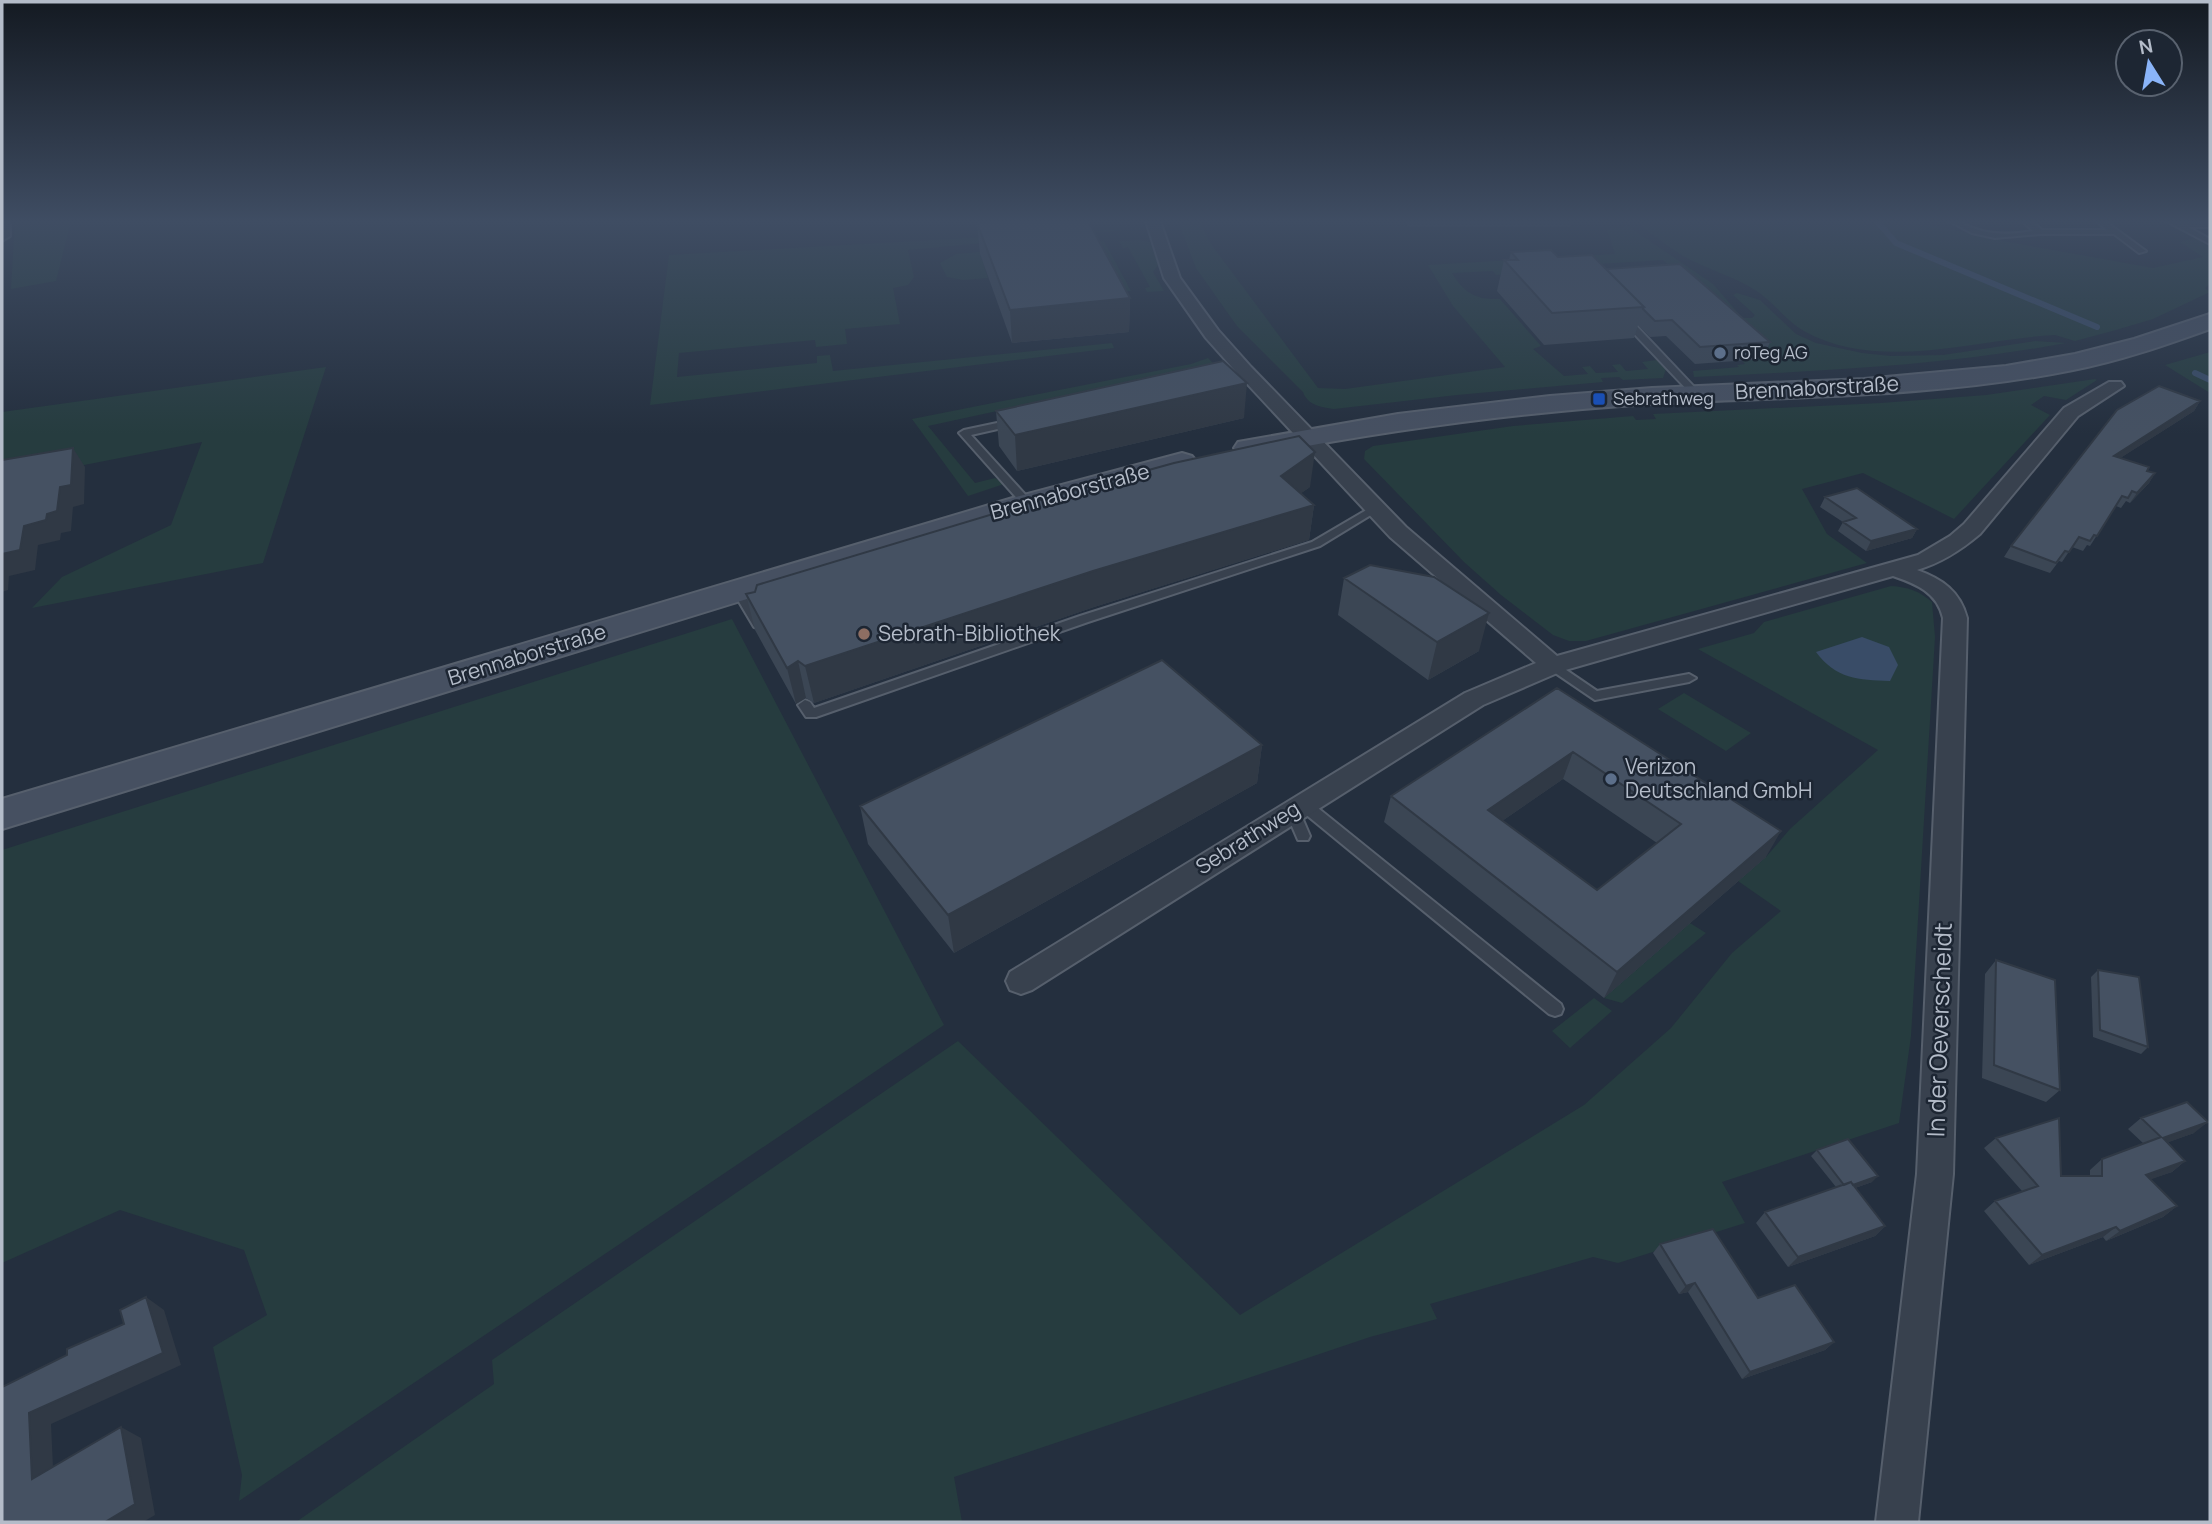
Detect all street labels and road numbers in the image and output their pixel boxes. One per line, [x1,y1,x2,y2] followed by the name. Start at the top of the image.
[1734,369,1900,405] street label: Brennaborstraße
[987,456,1153,526] street label: Brennaborstraße
[444,617,609,691] street label: Brennaborstraße
[1190,794,1305,880] street label: Sebrathweg
[1918,922,1959,1138] street label: In der Oeverscheidt

